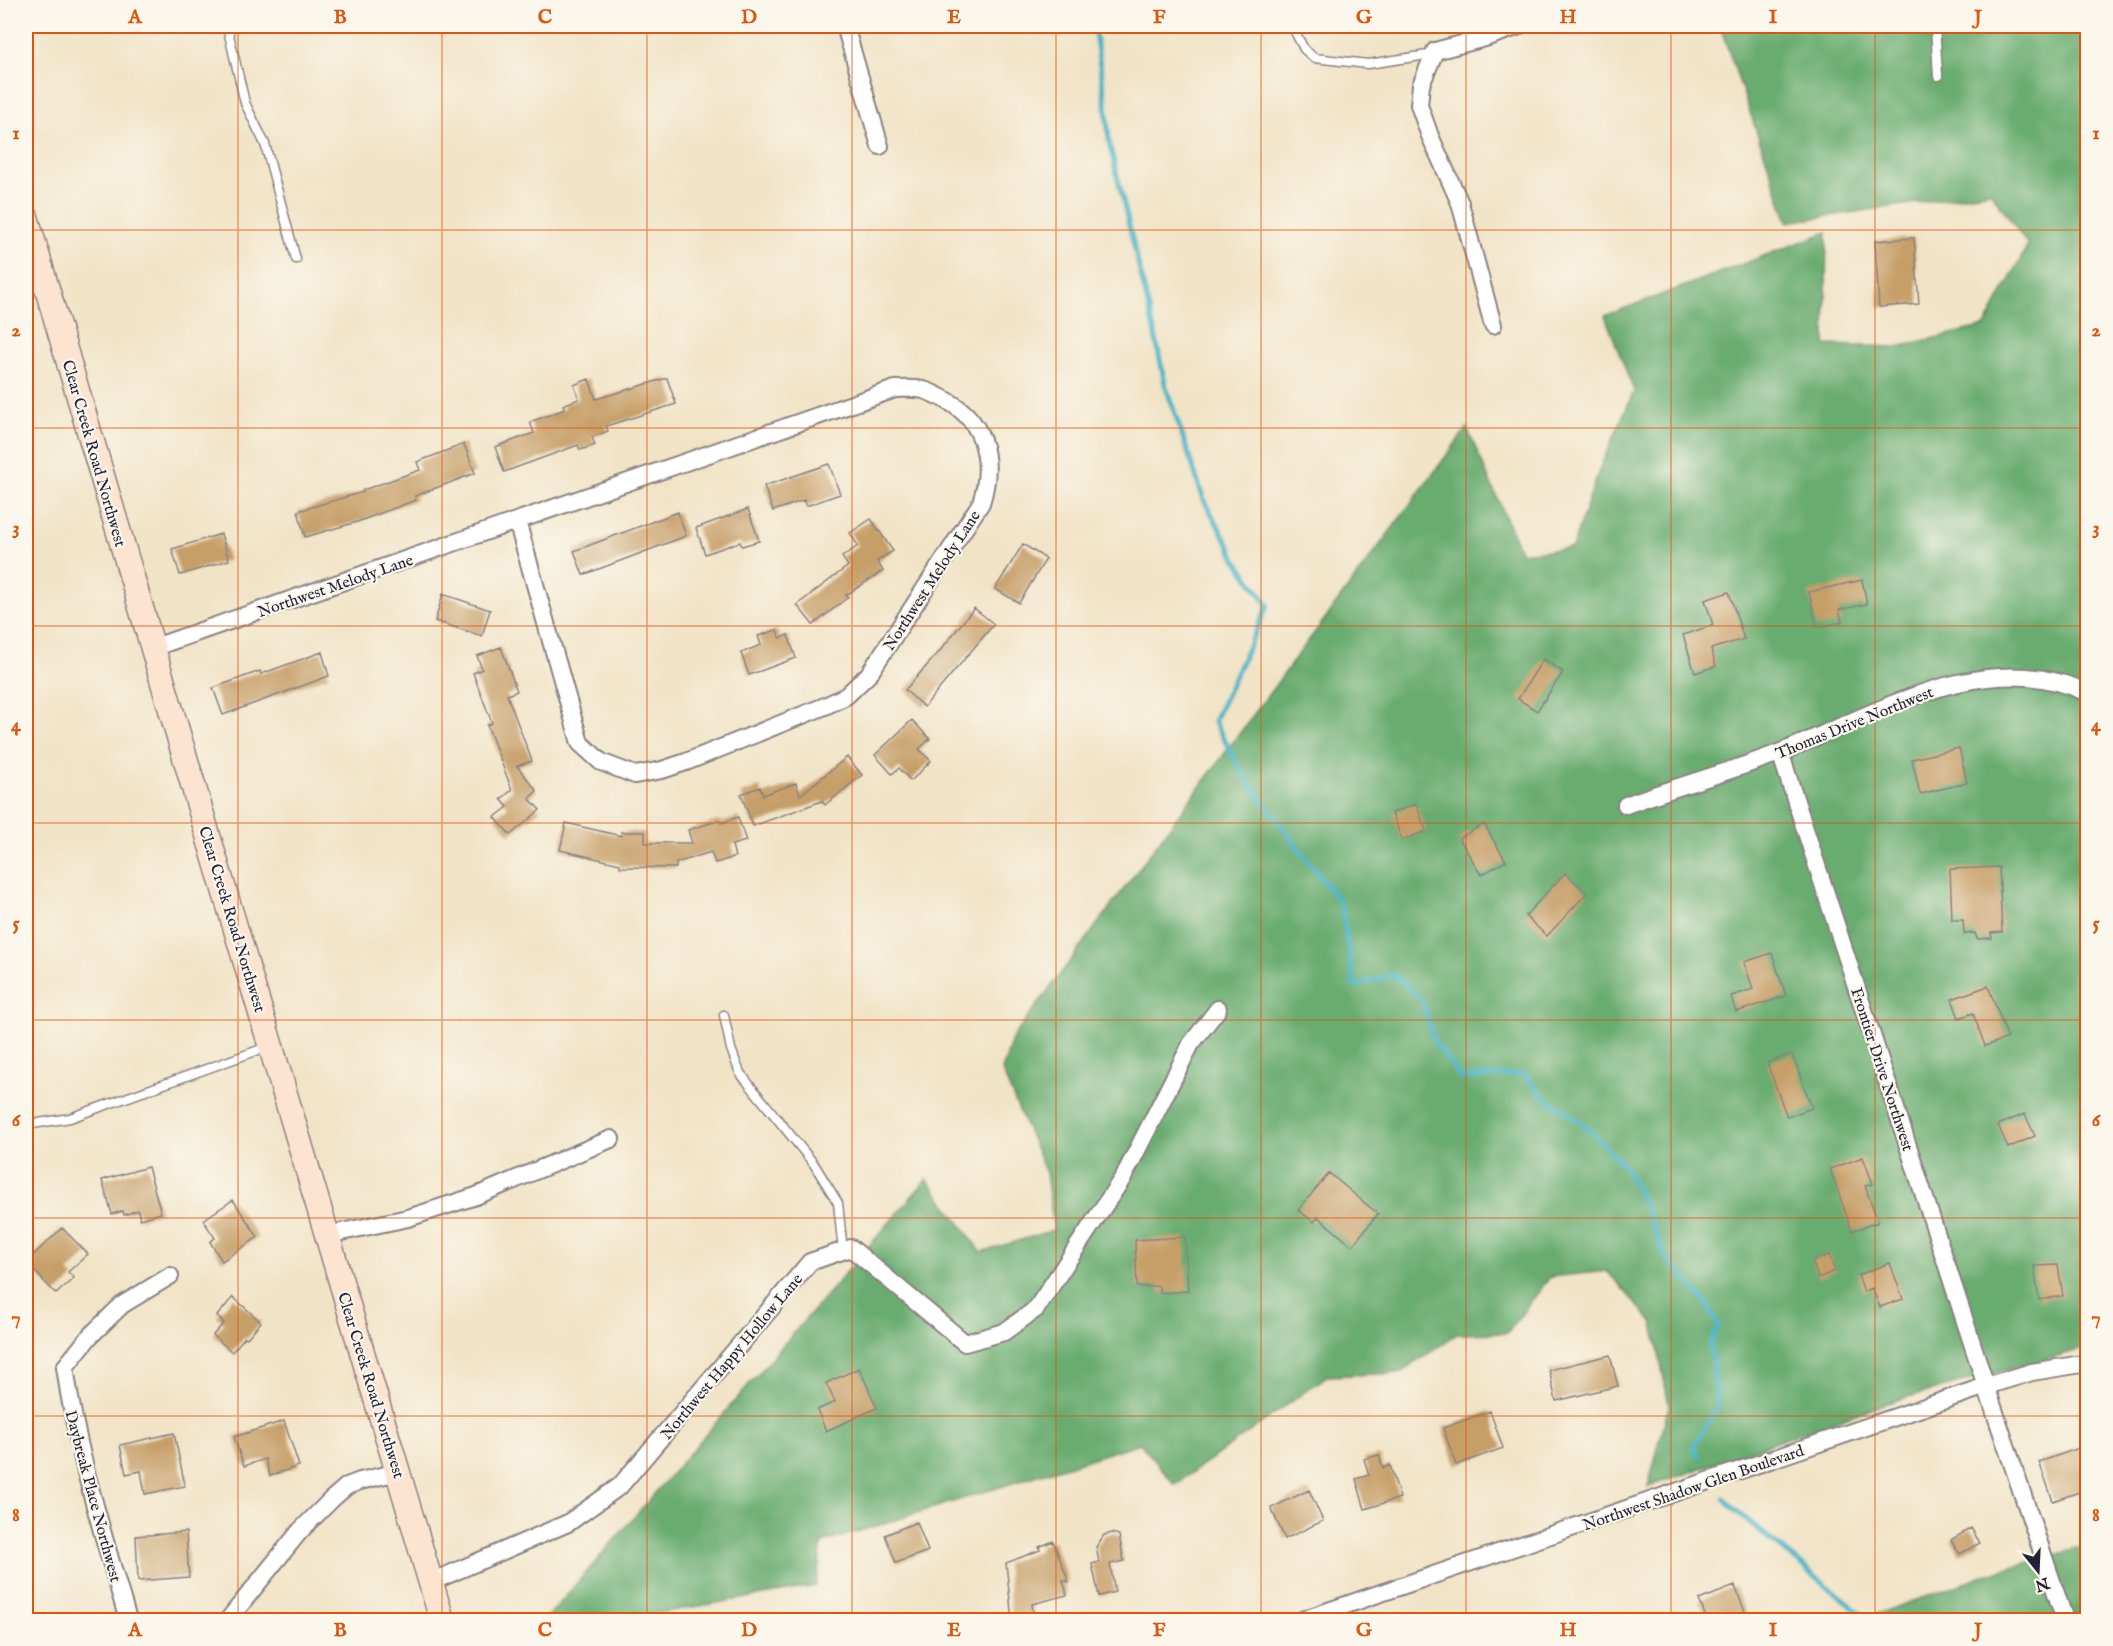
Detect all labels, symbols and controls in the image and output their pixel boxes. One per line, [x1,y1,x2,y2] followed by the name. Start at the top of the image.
[127,5,143,30] text: A
[333,5,347,30] text: B
[538,5,552,30] text: C
[741,5,757,30] text: D
[947,5,961,30] text: E
[1153,5,1166,30] text: F
[1356,5,1373,30] text: G
[1559,5,1577,30] text: H
[1769,5,1778,30] text: I
[1971,5,1983,30] text: J
[12,121,20,146] text: 1
[2092,121,2100,146] text: 1
[11,318,21,343] text: 2
[2091,318,2101,343] text: 2
[57,358,130,550] street label: Clear Creek Road Northwest
[880,507,985,655] street label: Northwest Melody Lane
[12,516,20,541] text: 3
[2092,516,2100,541] text: 3
[255,551,416,623] street label: Northwest Melody Lane
[1773,683,1937,765] street label: Thomas Drive Northwest
[11,713,22,738] text: 4
[2091,713,2102,738] text: 4
[193,824,269,1016] street label: Clear Creek Road Northwest
[12,911,20,936] text: 5
[2092,911,2100,936] text: 5
[1845,985,1917,1154] street label: Frontier Drive Northwest
[12,1108,22,1133] text: 6
[2092,1108,2102,1133] text: 6
[657,1270,808,1444] street label: Northwest Happy Hollow Lane
[332,1290,408,1482] street label: Clear Creek Road Northwest
[11,1306,21,1331] text: 7
[2091,1306,2101,1331] text: 7
[60,1408,125,1585] street label: Daybreak Place Northwest
[1580,1441,1807,1536] street label: Northwest Shadow Glen Boulevard
[12,1503,20,1528] text: 8
[2092,1503,2100,1528] text: 8
[2008,1541,2068,1601] north arrow
[2032,1571,2053,1595] text: N
[127,1618,143,1643] text: A
[333,1618,347,1643] text: B
[538,1618,552,1643] text: C
[741,1618,757,1643] text: D
[947,1618,961,1643] text: E
[1153,1618,1166,1643] text: F
[1356,1618,1373,1643] text: G
[1559,1618,1577,1643] text: H
[1769,1618,1778,1643] text: I
[1971,1618,1983,1643] text: J

